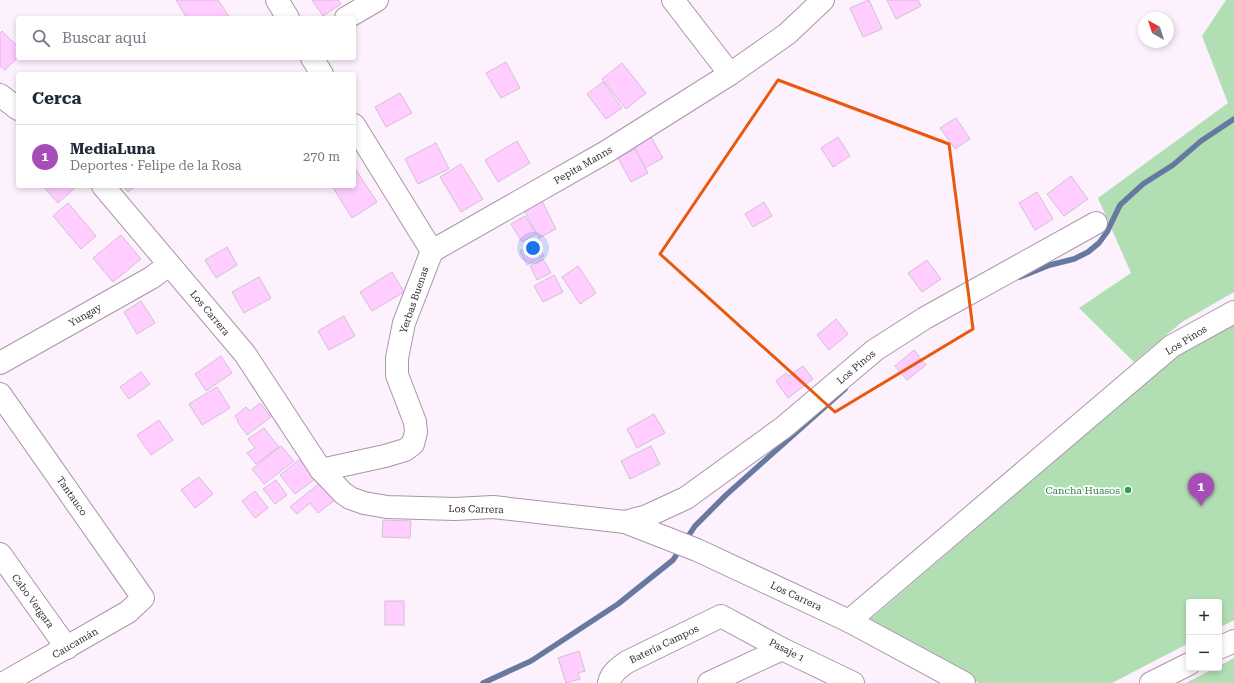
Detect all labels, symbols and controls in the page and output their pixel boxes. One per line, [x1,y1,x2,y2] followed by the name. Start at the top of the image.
[1138,12,1174,48] north arrow
[16,16,356,60] search box
[30,27,52,49] icon: search
[62,29,146,47] text: Buscar aquí
[32,88,82,108] text: Cerca
[70,140,155,158] text: MediaLuna
[552,144,614,186] street label: Pepita Manns
[41,149,49,164] text: 1
[303,149,340,164] text: 270 m
[70,158,242,173] text: Deportes · Felipe de la Rosa
[523,238,543,258] your location
[397,265,431,335] street label: Yerbas Buenas
[188,288,232,338] street label: Los Carrera
[67,301,103,329] street label: Yungay
[1163,323,1209,357] street label: Los Pinos
[835,348,878,386] street label: Los Pinos
[1188,473,1214,506] pin: 1
[55,474,89,518] street label: Tantauco
[1045,485,1120,496] place label: Cancha Huasos
[1123,485,1133,495] marker: Cancha Huasos
[448,503,504,515] street label: Los Carrera
[10,572,57,631] street label: Cabo Vergara
[769,579,824,613] street label: Los Carrera
[1186,599,1222,671] map controls
[1186,599,1222,635] button: +
[628,622,701,665] street label: Batería Campos
[50,625,100,660] street label: Caucamán
[1186,635,1222,671] button: −
[767,636,807,664] street label: Pasaje 1

